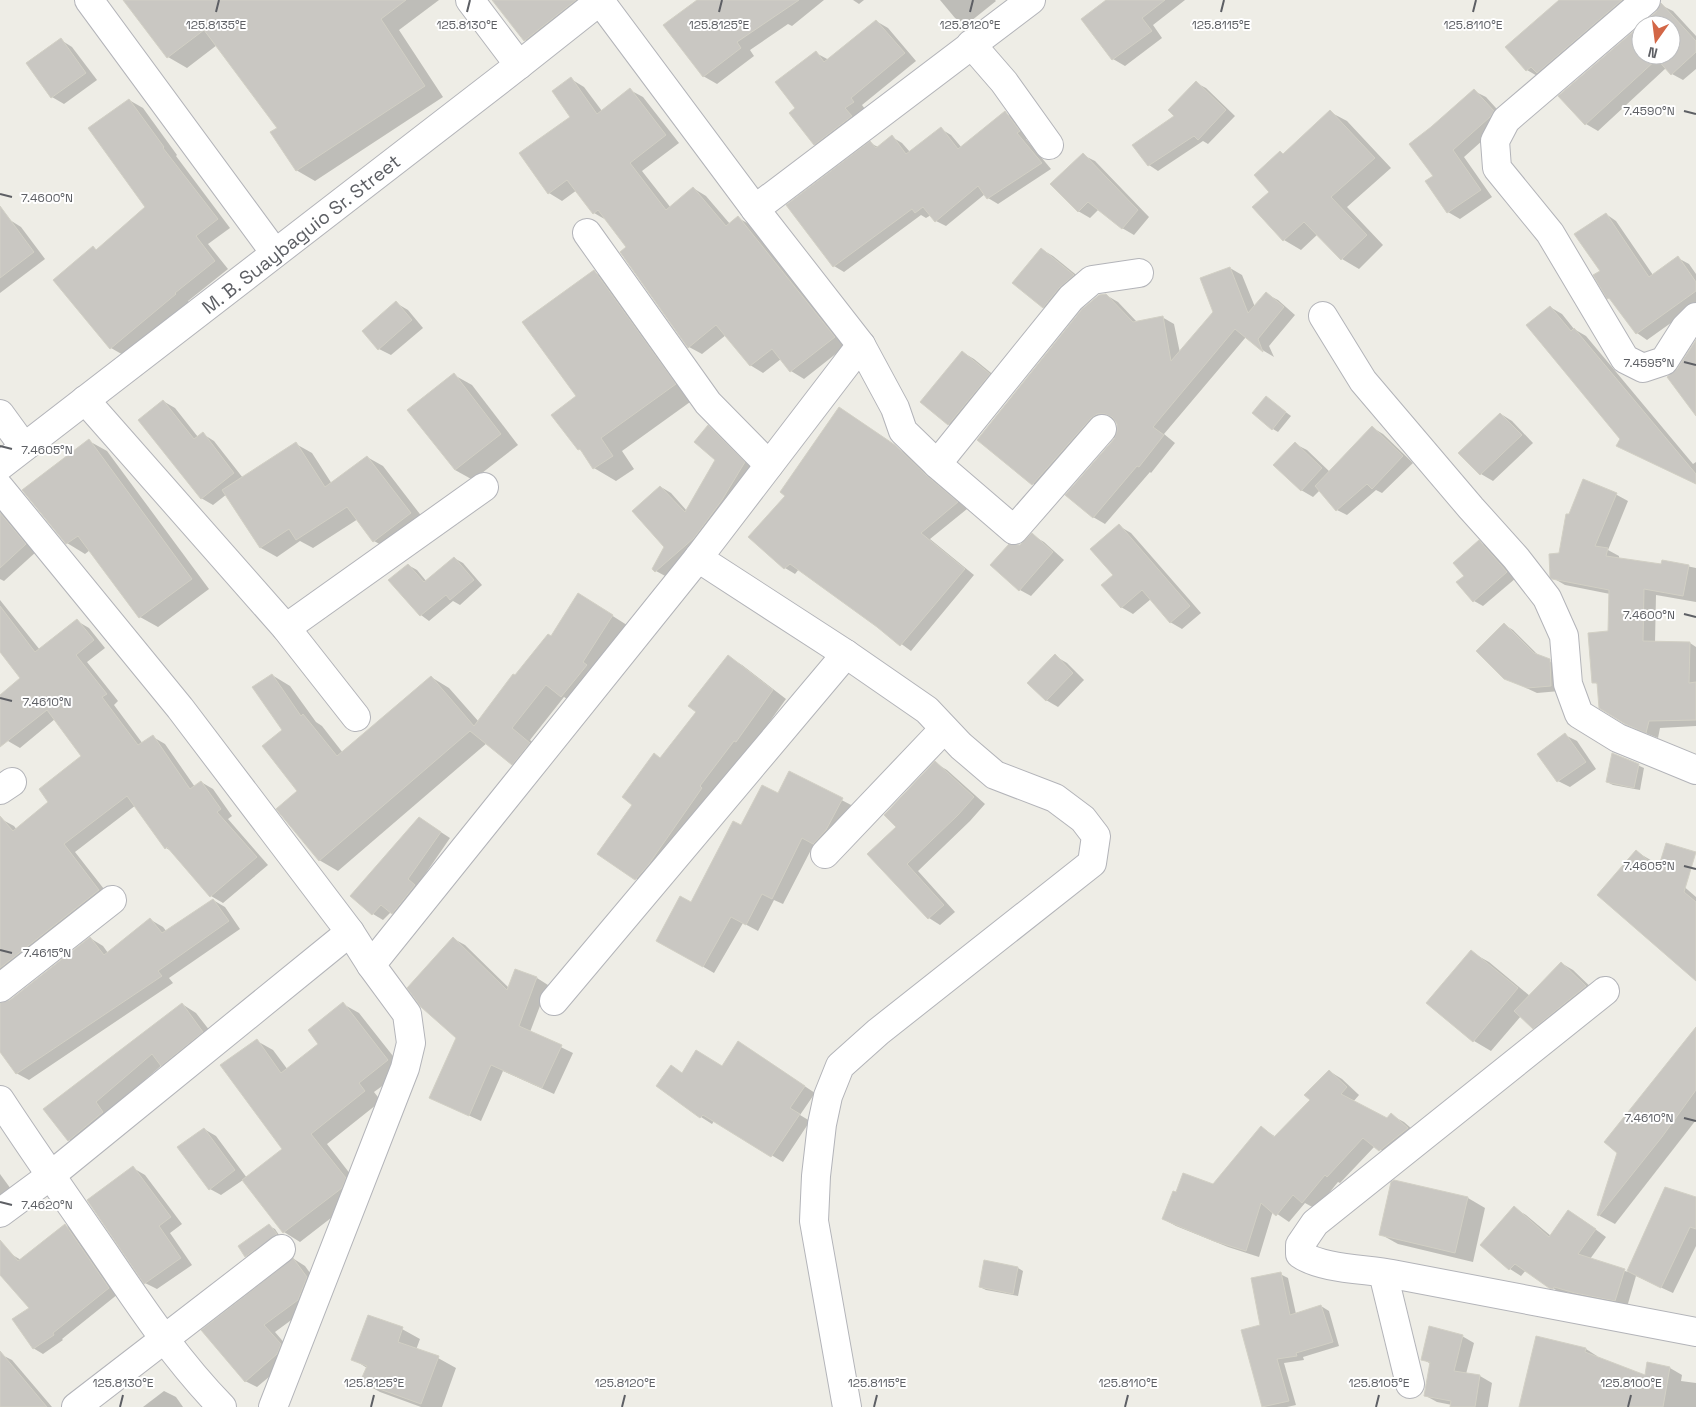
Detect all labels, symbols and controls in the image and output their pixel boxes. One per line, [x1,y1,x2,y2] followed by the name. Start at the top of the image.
[1631,15,1681,65] north arrow
[186,17,247,33] text: 125.8135°E
[436,17,498,33] text: 125.8130°E
[689,17,750,33] text: 125.8125°E
[939,17,1001,33] text: 125.8120°E
[1192,17,1250,33] text: 125.8115°E
[1443,17,1503,33] text: 125.8110°E
[1646,43,1660,62] text: N
[1623,103,1675,119] text: 7.4590°N
[197,149,406,320] street label: M. B. Suaybaguio Sr. Street
[21,190,73,206] text: 7.4600°N
[1624,355,1674,371] text: 7.4595°N
[21,442,73,458] text: 7.4605°N
[1623,607,1675,623] text: 7.4600°N
[22,694,72,710] text: 7.4610°N
[1623,858,1675,874] text: 7.4605°N
[23,945,71,961] text: 7.4615°N
[1624,1110,1674,1126] text: 7.4610°N
[21,1197,73,1213] text: 7.4620°N
[92,1375,154,1391] text: 125.8130°E
[344,1375,405,1391] text: 125.8125°E
[594,1375,656,1391] text: 125.8120°E
[848,1375,906,1391] text: 125.8115°E
[1098,1375,1158,1391] text: 125.8110°E
[1348,1375,1410,1391] text: 125.8105°E
[1600,1375,1662,1391] text: 125.8100°E

